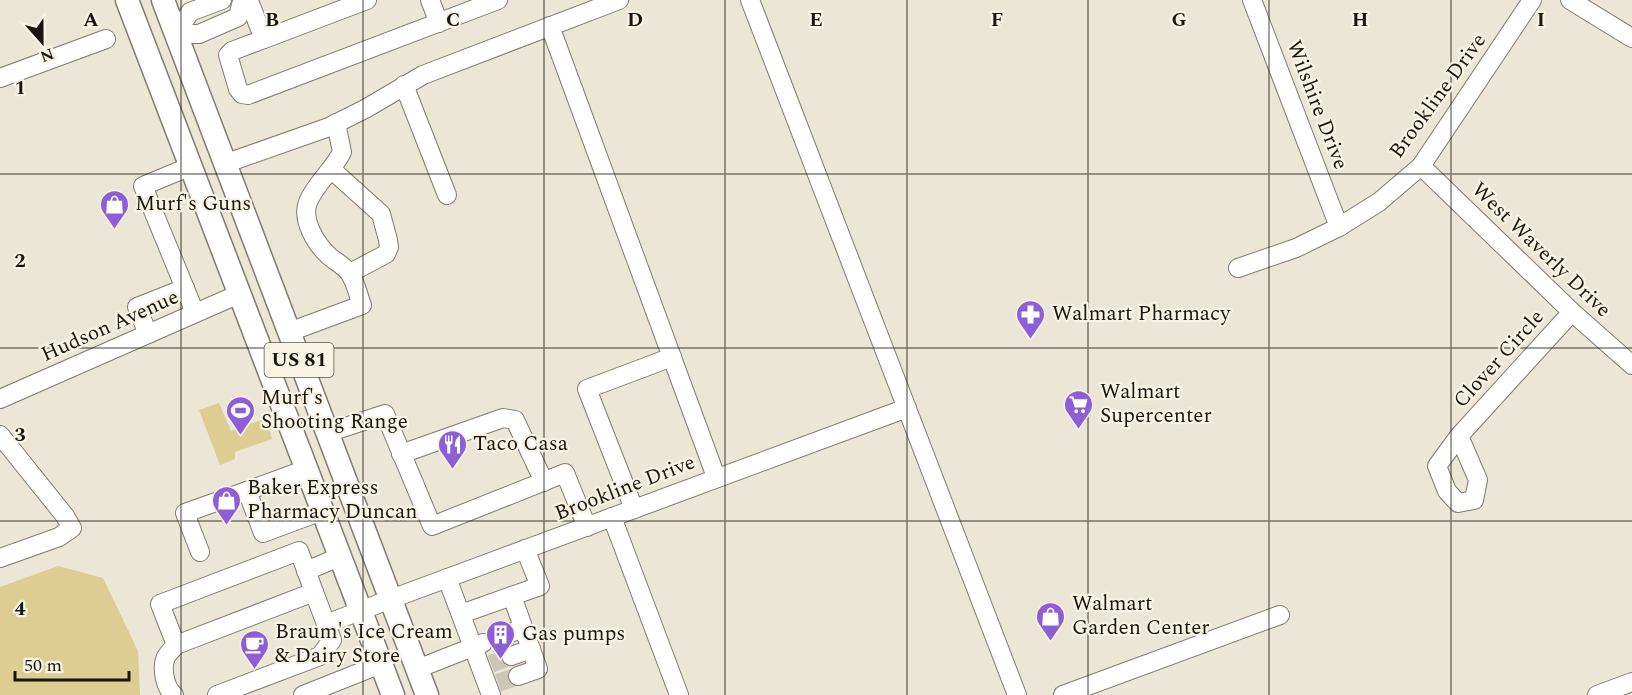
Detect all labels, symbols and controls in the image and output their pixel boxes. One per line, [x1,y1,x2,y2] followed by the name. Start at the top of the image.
[83,5,99,35] text: A
[265,5,279,35] text: B
[446,5,460,35] text: C
[627,5,643,35] text: D
[809,5,823,35] text: E
[991,5,1003,35] text: F
[1171,5,1187,35] text: G
[1352,5,1368,35] text: H
[1537,5,1545,35] text: I
[12,12,72,72] north arrow
[1381,27,1495,165] street label: Brookline Drive
[1278,36,1356,174] street label: Wilshire Drive
[37,42,57,69] text: N
[14,73,26,103] text: 1
[1464,175,1618,325] street label: West Waverly Drive
[98,188,130,230] shop icon: Murf's Guns
[135,188,251,220] place label: Murf's Guns
[14,246,26,276] text: 2
[36,281,184,371] street label: Hudson Avenue
[1015,298,1047,340] pharmacy icon: Walmart Pharmacy
[1052,298,1231,330] place label: Walmart Pharmacy
[1446,303,1552,415] street label: Clover Circle
[264,343,334,377] road number: US 81
[1100,376,1212,432] place label: Walmart Supercenter
[261,382,408,438] place label: Murf's Shooting Range
[1063,388,1095,430] supermarket icon: Walmart Supercenter
[224,394,256,436] sports icon: Murf's Shooting Range
[14,420,26,450] text: 3
[436,428,468,470] restaurant icon: Taco Casa
[473,428,569,460] place label: Taco Casa
[550,446,700,530] street label: Brookline Drive
[247,472,418,528] place label: Baker Express Pharmacy Duncan
[210,484,242,526] shop icon: Baker Express Pharmacy Duncan
[1072,588,1210,644] place label: Walmart Garden Center
[14,594,26,624] text: 4
[1035,600,1067,642] shop icon: Walmart Garden Center
[275,616,453,672] place label: Braum's Ice Cream & Dairy Store
[485,618,517,660] building icon: Gas pumps
[522,618,625,650] place label: Gas pumps
[238,628,270,670] cafe icon: Braum's Ice Cream & Dairy Store
[15,644,129,682] scale bar
[24,652,62,679] text: 50 m

